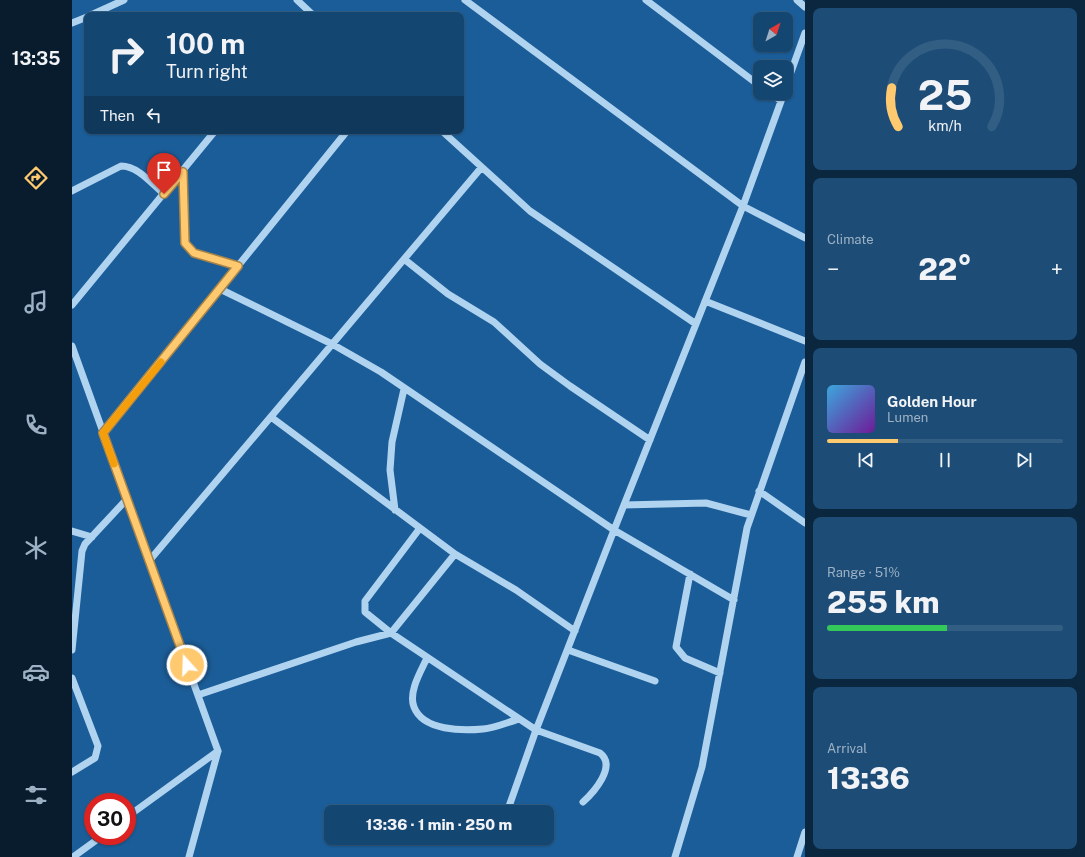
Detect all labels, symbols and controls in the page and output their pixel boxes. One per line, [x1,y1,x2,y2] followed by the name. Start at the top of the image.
[753,12,793,52] north arrow
[753,12,793,100] map controls
[166,27,245,60] text: 100 m
[100,28,152,80] icon: right
[12,48,60,69] text: 13:35
[753,60,793,100] button: layers
[166,61,248,82] text: Turn right
[918,70,972,119] text: 25
[143,104,165,126] icon: left
[100,107,135,124] text: Then
[928,116,962,133] text: km/h
[147,153,181,194] pin
[153,159,175,181] icon: arrive
[22,164,50,192] icon: directions
[827,232,874,247] text: Climate
[918,251,972,287] text: 22°
[827,256,839,282] text: −
[1051,256,1063,282] text: +
[22,288,50,316] icon: music
[887,393,977,410] text: Golden Hour
[887,410,928,425] text: Lumen
[22,411,50,439] icon: phone
[855,449,877,471] icon: previous
[934,449,956,471] icon: pause
[1013,449,1035,471] icon: next
[22,534,50,562] icon: climate
[827,565,900,580] text: Range · 51%
[827,584,939,620] text: 255 km
[166,644,208,686] position arrow
[22,658,50,686] icon: car
[827,741,867,756] text: Arrival
[827,760,910,796] text: 13:36
[22,781,50,809] icon: filters
[84,793,136,845] speed limit sign: 30
[366,816,512,833] text: 13:36 · 1 min · 250 m

